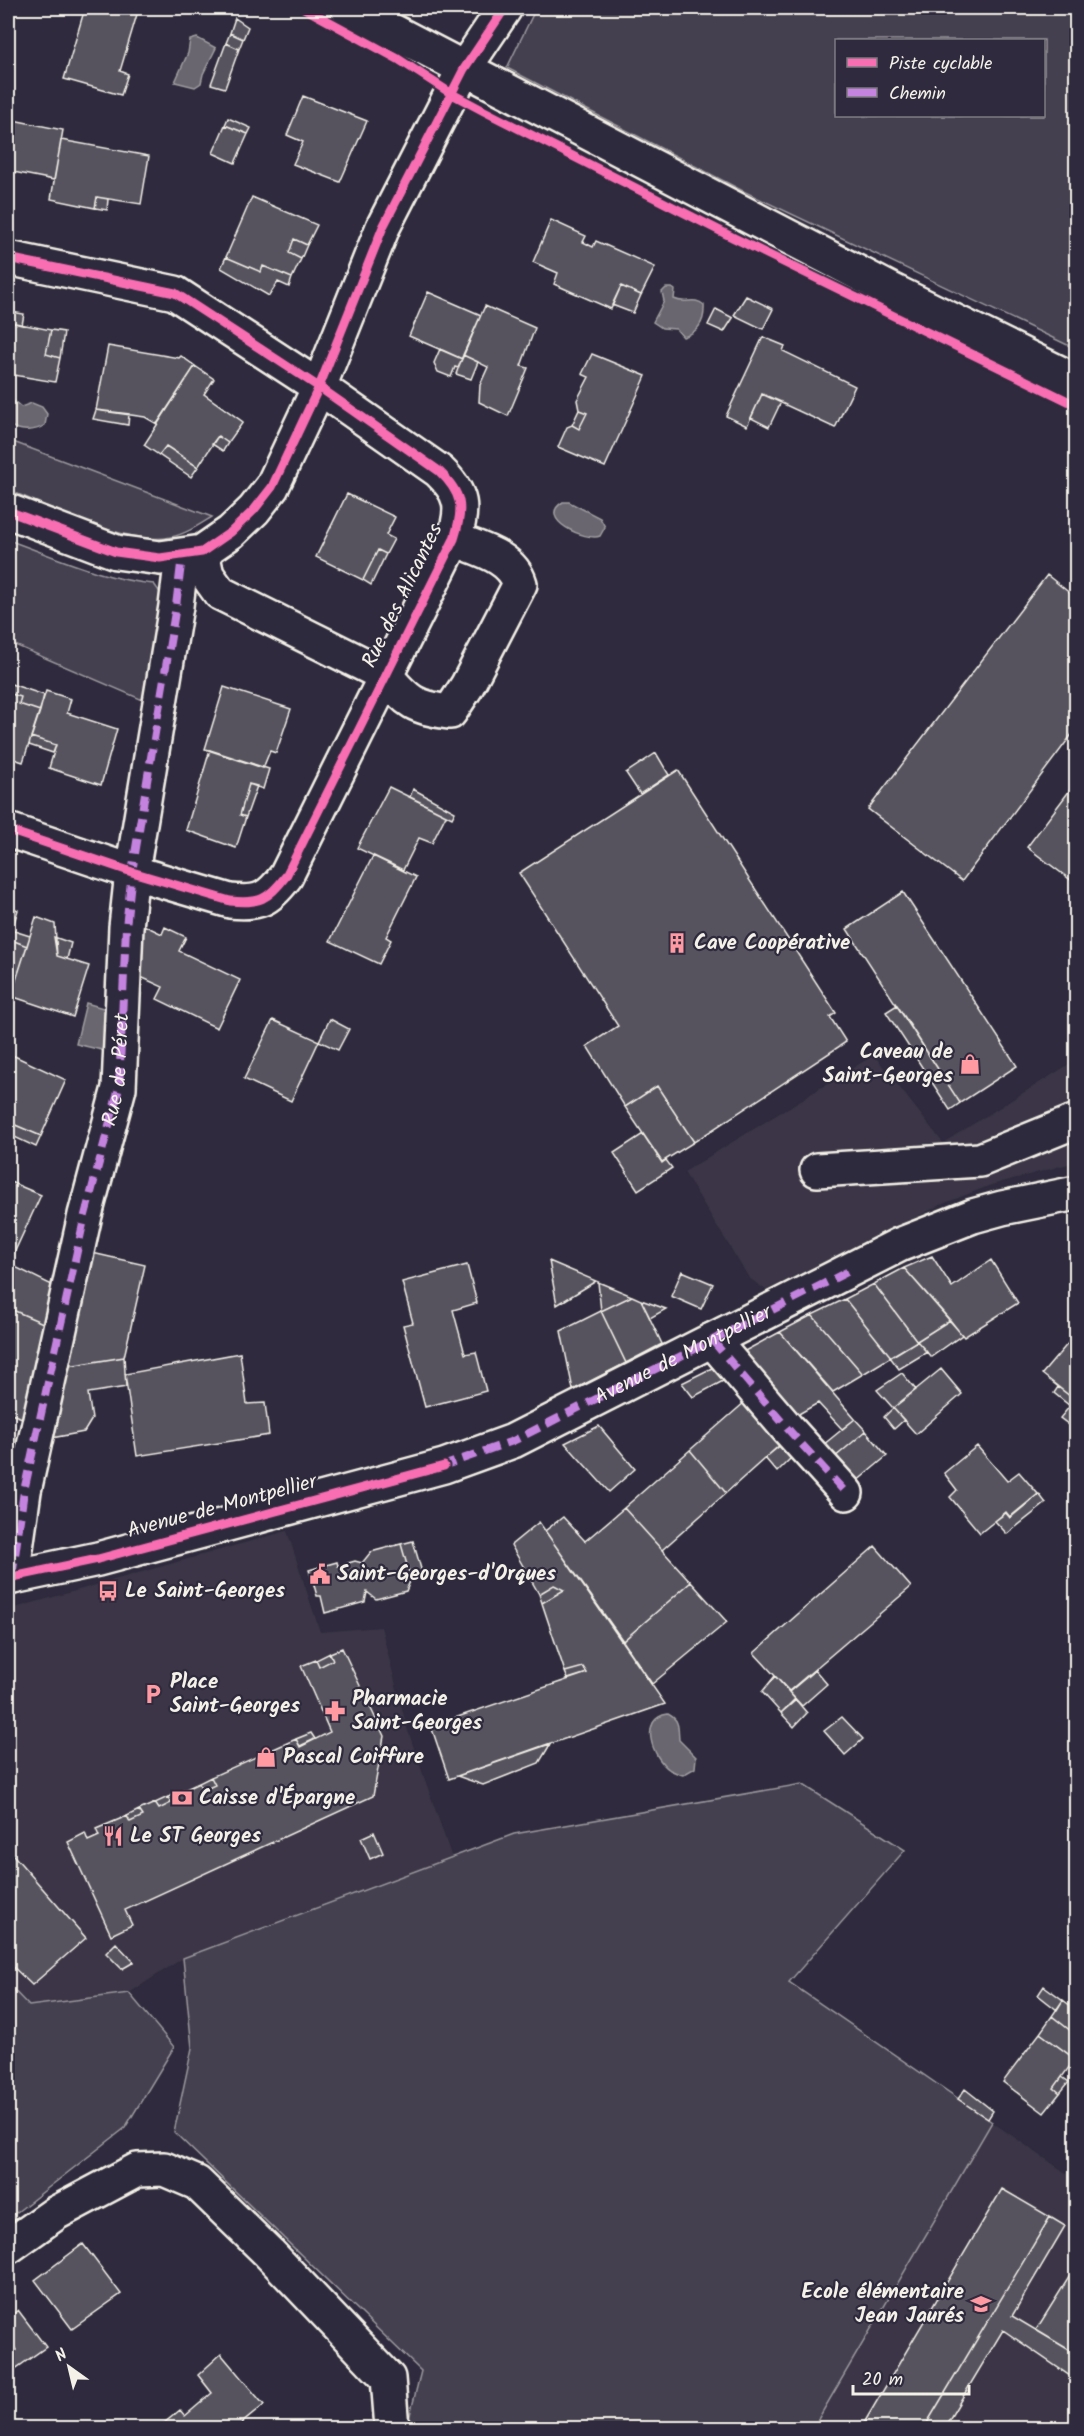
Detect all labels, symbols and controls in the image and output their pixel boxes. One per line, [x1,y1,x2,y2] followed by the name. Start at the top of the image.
[835,39,1045,117] legend
[889,50,992,79] text: Piste cyclable
[889,80,946,109] text: Chemin
[354,518,452,674] street label: Rue des Alicantes
[694,927,850,960] place label: Cave Coopérative
[665,931,689,955] building icon: Cave Coopérative
[93,1012,139,1130] street label: Rue de Péret
[823,1036,953,1093] place label: Caveau de Saint-Georges
[958,1052,982,1076] shop icon: Caveau de Saint-Georges
[588,1296,779,1414] street label: Avenue de Montpellier
[123,1466,322,1548] street label: Avenue de Montpellier
[337,1558,556,1591] place label: Saint-Georges-d'Orques
[308,1562,332,1586] public building icon: Saint-Georges-d'Orques
[125,1575,285,1608] place label: Le Saint-Georges
[96,1579,120,1603] bus stop icon: Le Saint-Georges
[170,1666,300,1723] place label: Place Saint-Georges
[141,1682,165,1706] parking icon: Place Saint-Georges
[352,1683,482,1740] place label: Pharmacie Saint-Georges
[323,1699,347,1723] pharmacy icon: Pharmacie Saint-Georges
[283,1741,424,1774] place label: Pascal Coiffure
[254,1745,278,1769] shop icon: Pascal Coiffure
[199,1782,355,1815] place label: Caisse d'Épargne
[170,1786,194,1810] bank icon: Caisse d'Épargne
[130,1820,261,1853] place label: Le ST Georges
[101,1824,125,1848] restaurant icon: Le ST Georges
[801,2276,964,2333] place label: Ecole élémentaire Jean Jaurés
[969,2292,993,2316] school or university icon: Ecole élémentaire Jean Jaurés
[39,2337,99,2397] north arrow
[50,2343,73,2369] text: N
[853,2358,968,2396] scale bar
[862,2366,903,2395] text: 20 m

